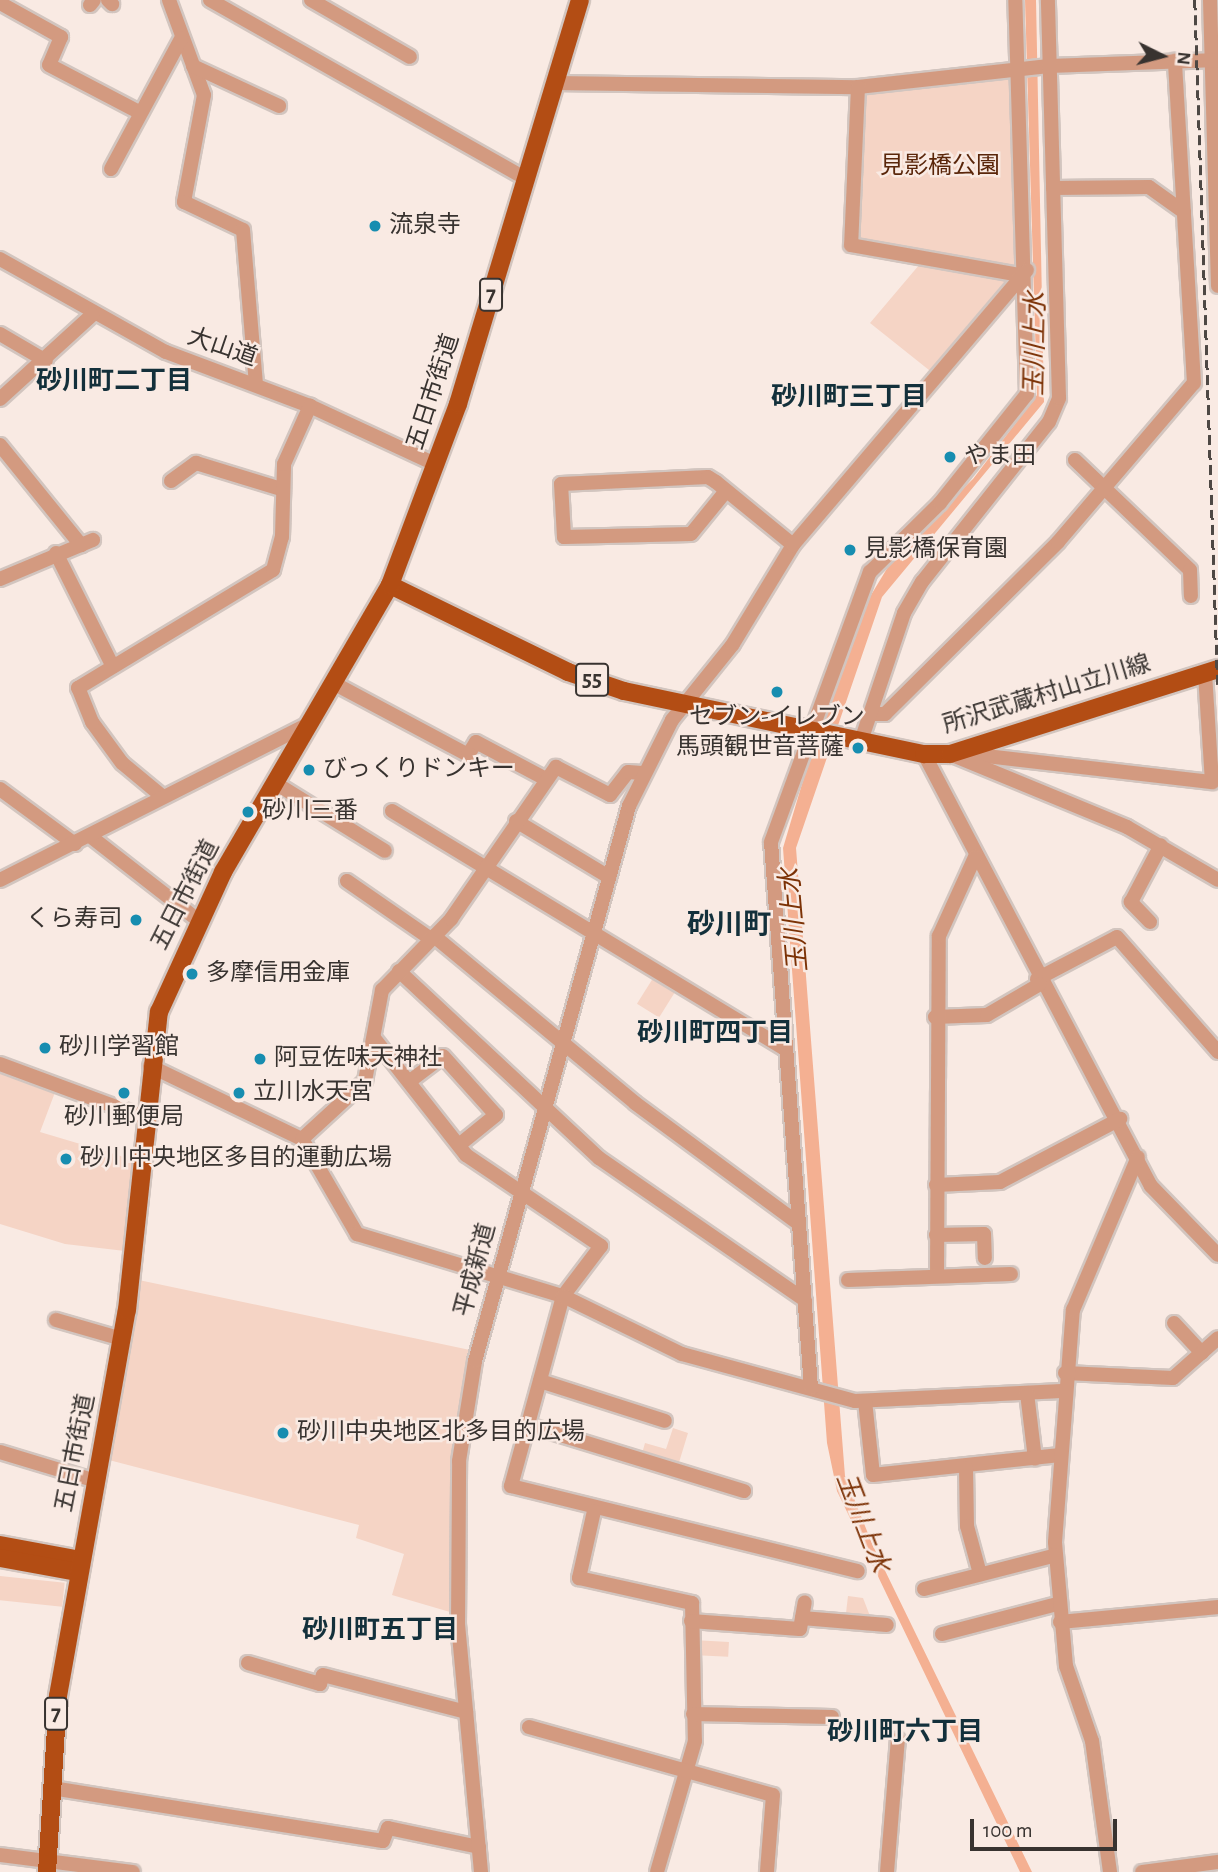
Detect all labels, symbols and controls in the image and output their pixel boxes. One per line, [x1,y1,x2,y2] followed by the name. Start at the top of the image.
[1127,21,1197,91] north arrow
[1173,51,1194,66] text: N
[880,153,1000,181] park label: 見影橋公園
[389,212,461,240] place label: 流泉寺
[367,218,383,234] marker: 流泉寺
[479,276,503,314] road number: 7
[1019,292,1053,396] water label: 玉川上水
[183,323,261,373] street label: 大山道
[402,330,466,454] street label: 五日市街道
[36,366,192,398] district label: 砂川町二丁目
[771,382,927,414] district label: 砂川町三丁目
[964,443,1036,471] place label: やま田
[942,449,958,465] marker: やま田
[864,536,1008,564] place label: 見影橋保育園
[842,542,858,558] marker: 見影橋保育園
[940,650,1154,740] street label: 所沢武蔵村山立川線
[574,660,610,700] road number: 55
[769,684,785,700] marker: セブン-イレブン
[689,704,865,732] place label: セブン-イレブン
[676,734,844,762] place label: 馬頭観世音菩薩
[850,740,866,756] marker: 馬頭観世音菩薩
[323,756,515,784] place label: びっくりドンキー
[301,762,317,778] marker: びっくりドンキー
[262,798,358,826] place label: 砂川三番
[240,804,256,820] marker: 砂川三番
[146,835,226,955] street label: 五日市街道
[775,867,815,973] water label: 玉川上水
[26,906,122,934] place label: くら寿司
[687,908,771,942] district label: 砂川町
[128,912,144,928] marker: くら寿司
[206,960,350,988] place label: 多摩信用金庫
[184,966,200,982] marker: 多摩信用金庫
[637,1018,793,1050] district label: 砂川町四丁目
[59,1034,179,1062] place label: 砂川学習館
[37,1040,53,1056] marker: 砂川学習館
[274,1045,442,1073] place label: 阿豆佐味天神社
[252,1051,268,1067] marker: 阿豆佐味天神社
[253,1079,373,1107] place label: 立川水天宮
[116,1085,132,1101] marker: 砂川郵便局
[231,1085,247,1101] marker: 立川水天宮
[64,1104,184,1132] place label: 砂川郵便局
[80,1145,392,1173] place label: 砂川中央地区多目的運動広場
[58,1151,74,1167] marker: 砂川中央地区多目的運動広場
[450,1220,502,1320] street label: 平成新道
[50,1391,102,1515] street label: 五日市街道
[297,1419,585,1447] place label: 砂川中央地区北多目的広場
[275,1425,291,1441] marker: 砂川中央地区北多目的広場
[829,1469,895,1577] water label: 玉川上水
[302,1615,458,1647] district label: 砂川町五丁目
[44,1694,68,1734] road number: 7
[827,1717,983,1749] district label: 砂川町六丁目
[973,1806,1120,1850] scale bar
[983,1820,1033,1841] text: 100 m

